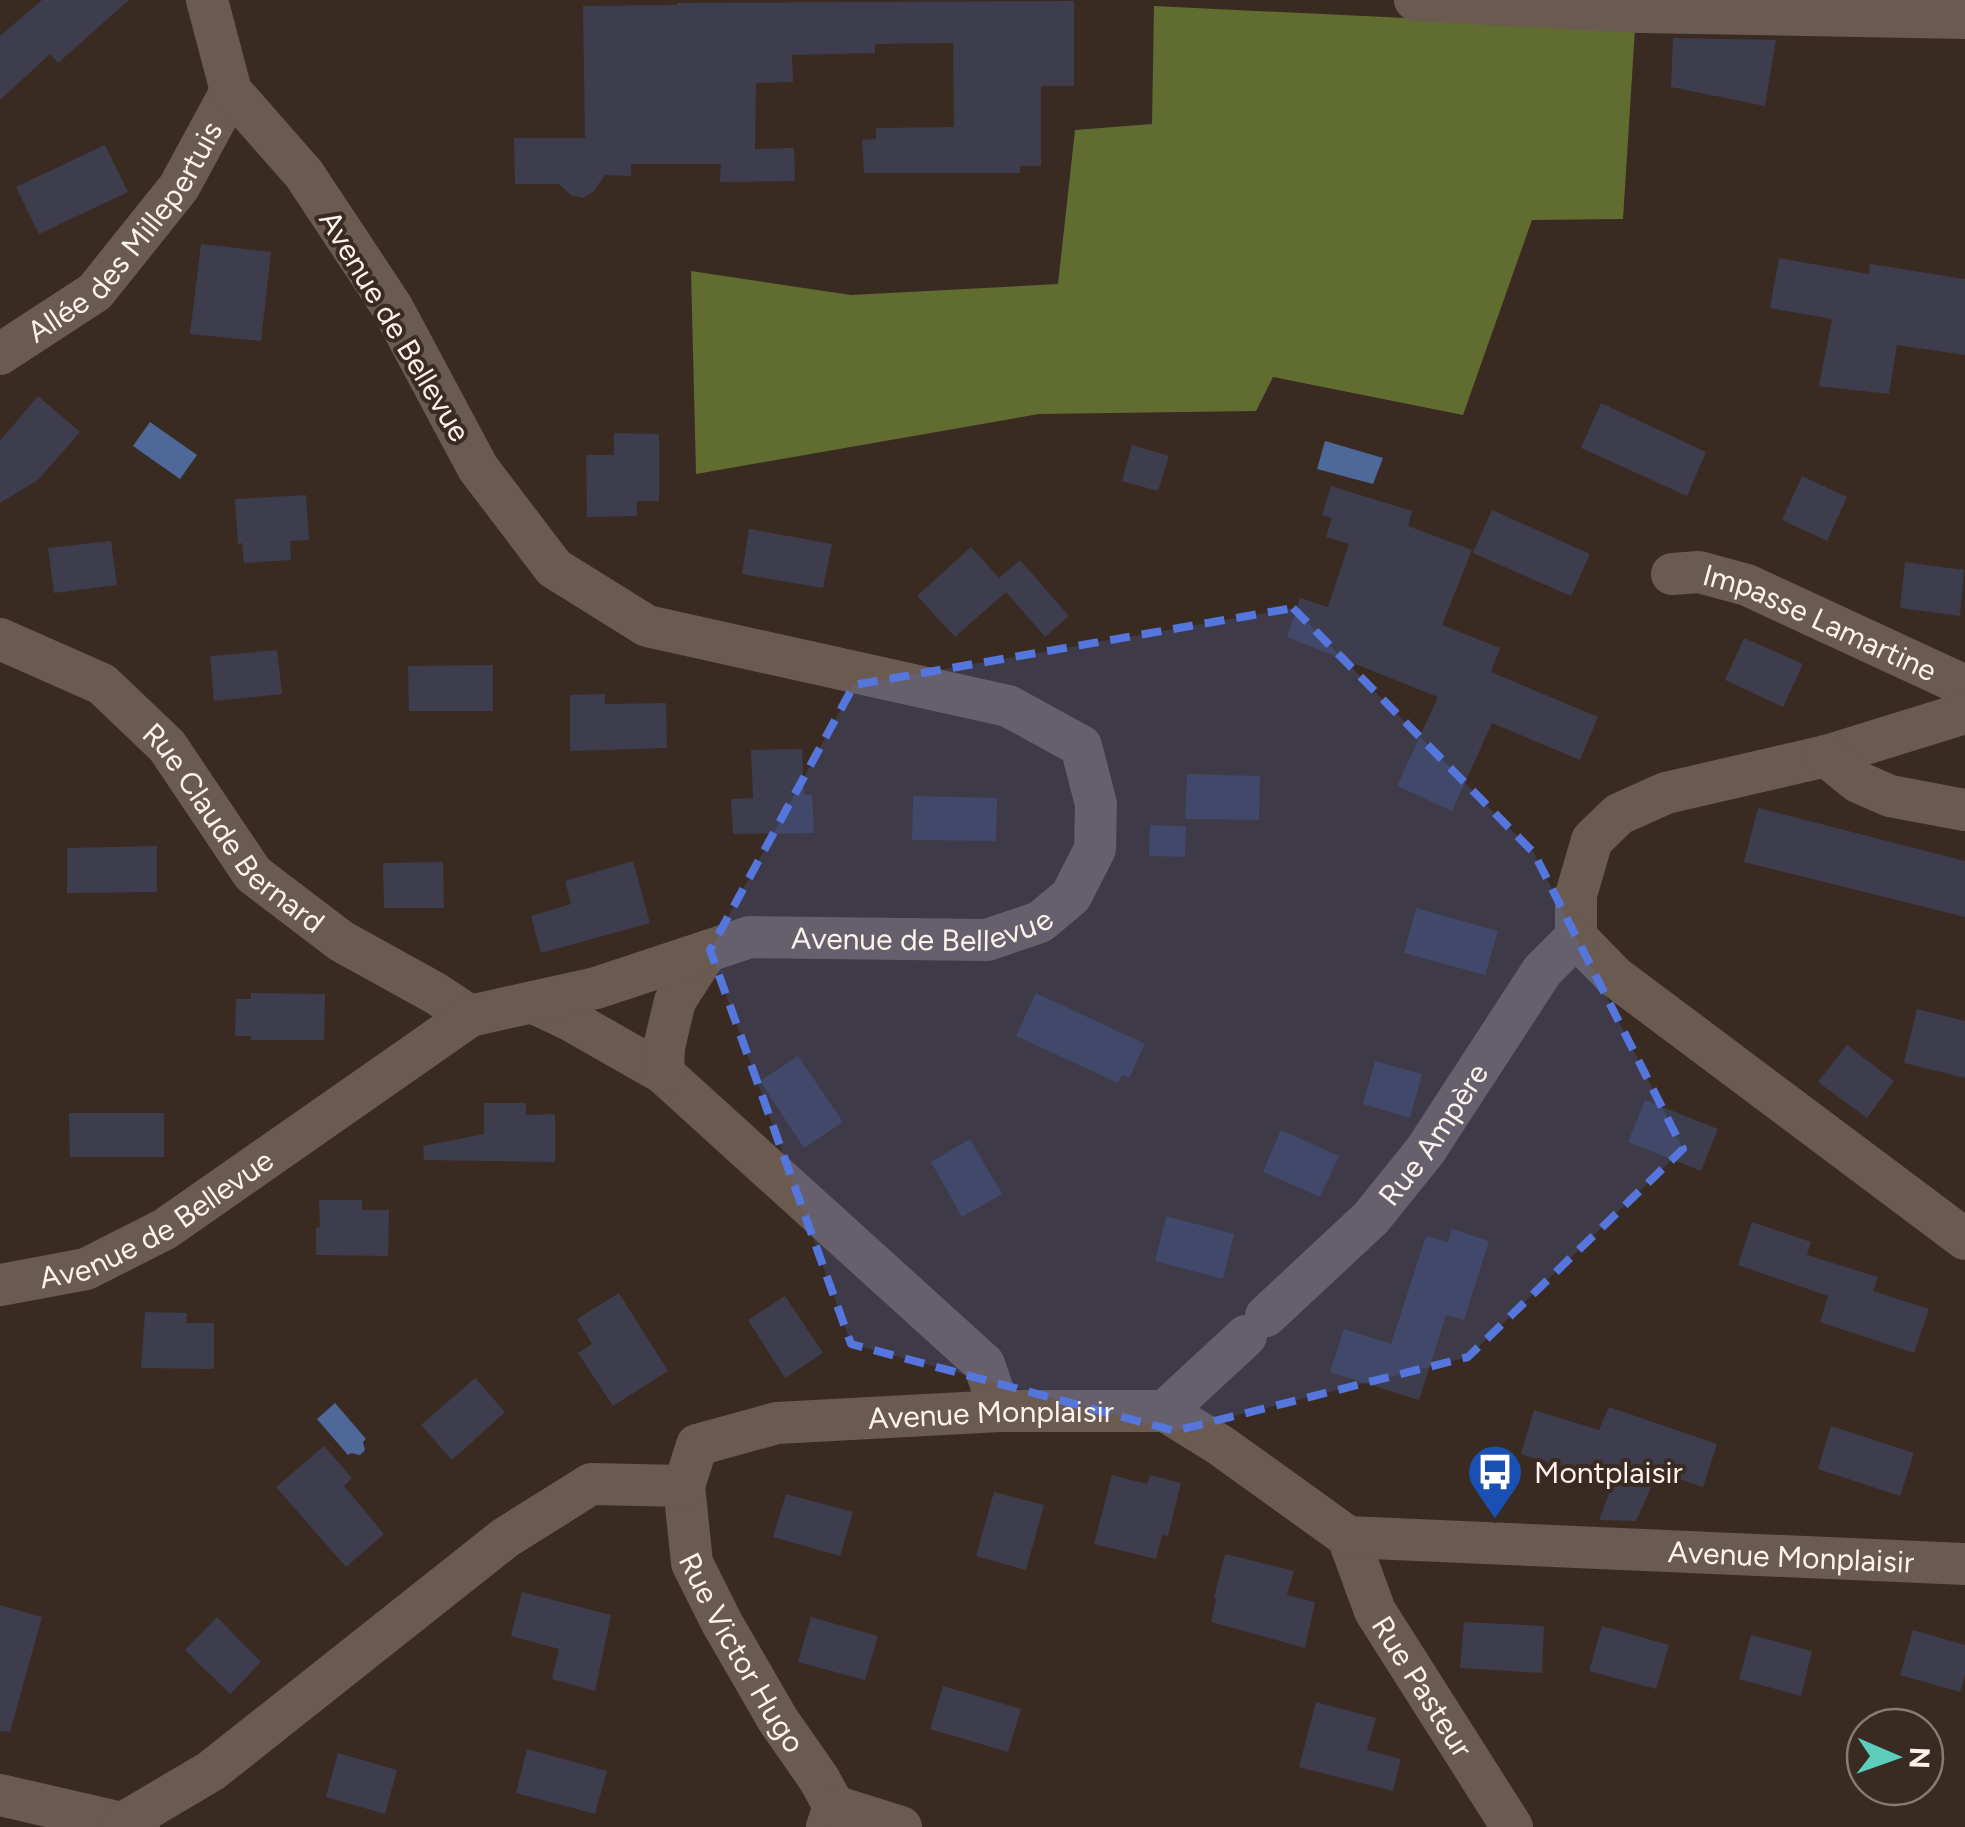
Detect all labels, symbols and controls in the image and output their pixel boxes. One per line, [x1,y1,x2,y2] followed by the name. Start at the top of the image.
[20,115,230,350] street label: Allée des Millepertuis
[311,204,479,448] street label: Avenue de Bellevue
[1699,555,1943,689] street label: Impasse Lamartine
[135,715,332,940] street label: Rue Claude Bernard
[791,901,1060,959] street label: Avenue de Bellevue
[1370,1056,1496,1213] street label: Rue Ampère
[36,1141,280,1296] street label: Avenue de Bellevue
[867,1392,1114,1437] street label: Avenue Monplaisir
[1465,1442,1525,1521] bus stop icon: Montplaisir
[1534,1454,1683,1491] place label: Montplaisir
[1667,1533,1915,1580] street label: Avenue Monplaisir
[671,1546,813,1760] street label: Rue Victor Hugo
[1364,1609,1481,1764] street label: Rue Pasteur
[1845,1707,1945,1807] north arrow
[1903,1746,1937,1769] text: N

